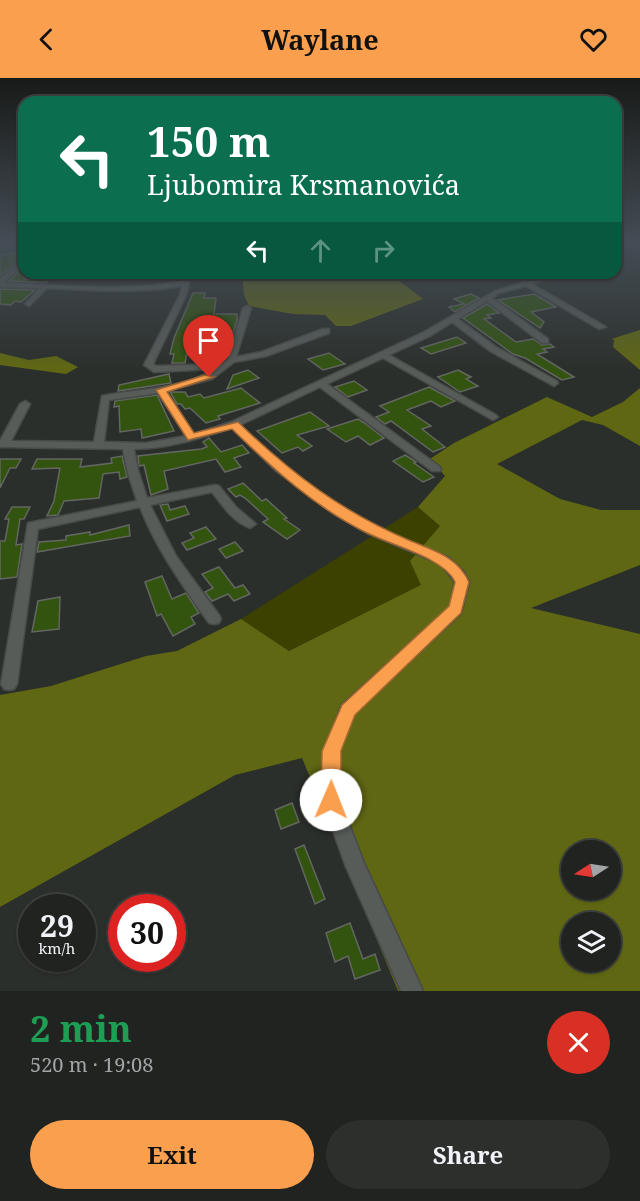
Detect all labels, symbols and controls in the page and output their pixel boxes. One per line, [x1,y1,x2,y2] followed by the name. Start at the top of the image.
[261,21,379,58] text: Waylane
[30,23,63,56] icon: back
[577,23,610,56] icon: heart
[147,112,271,169] text: 150 m
[48,120,126,198] icon: left
[147,166,460,203] text: Ljubomira Krsmanovića
[241,234,274,267] icon: left
[304,234,337,267] icon: ahead
[367,234,400,267] icon: right
[183,315,234,377] pin
[192,324,225,357] icon: arrive
[299,768,363,832] position arrow
[561,840,621,900] north arrow
[561,840,621,972] map controls
[108,894,186,972] speed limit sign: 30
[40,905,74,946] text: 29
[561,912,621,972] button: layers
[39,938,75,958] text: km/h
[30,1004,132,1053] text: 2 min
[547,1011,610,1074] button: close
[30,1051,153,1078] text: 520 m · 19:08
[30,1120,314,1189] button: Exit
[326,1120,610,1189] button: Share

